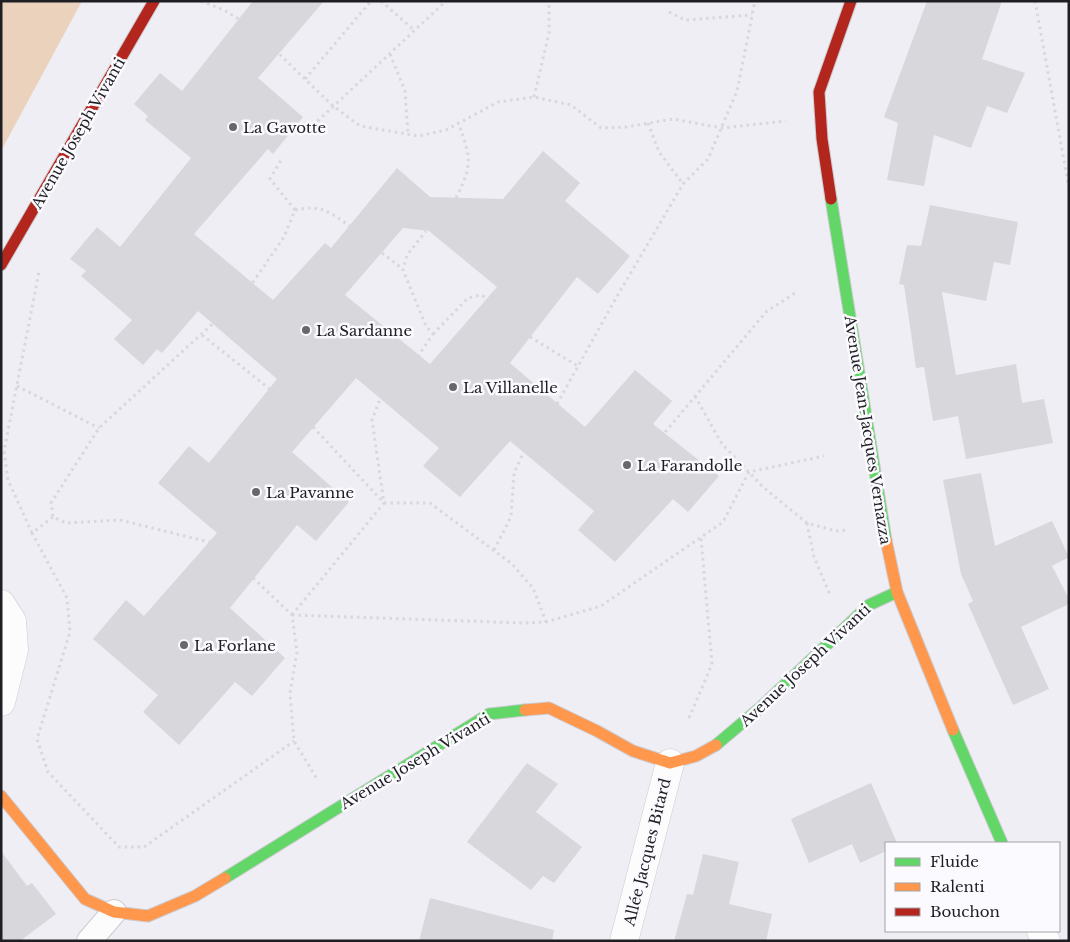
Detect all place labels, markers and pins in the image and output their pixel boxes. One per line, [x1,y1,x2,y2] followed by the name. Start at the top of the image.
[243,118,326,137] place label: La Gavotte
[227,121,239,133] marker: La Gavotte
[316,321,412,340] place label: La Sardanne
[300,324,312,336] marker: La Sardanne
[463,378,558,397] place label: La Villanelle
[447,381,459,393] marker: La Villanelle
[637,456,742,475] place label: La Farandolle
[621,459,633,471] marker: La Farandolle
[266,483,354,502] place label: La Pavanne
[250,486,262,498] marker: La Pavanne
[194,636,276,655] place label: La Forlane
[178,639,190,651] marker: La Forlane

